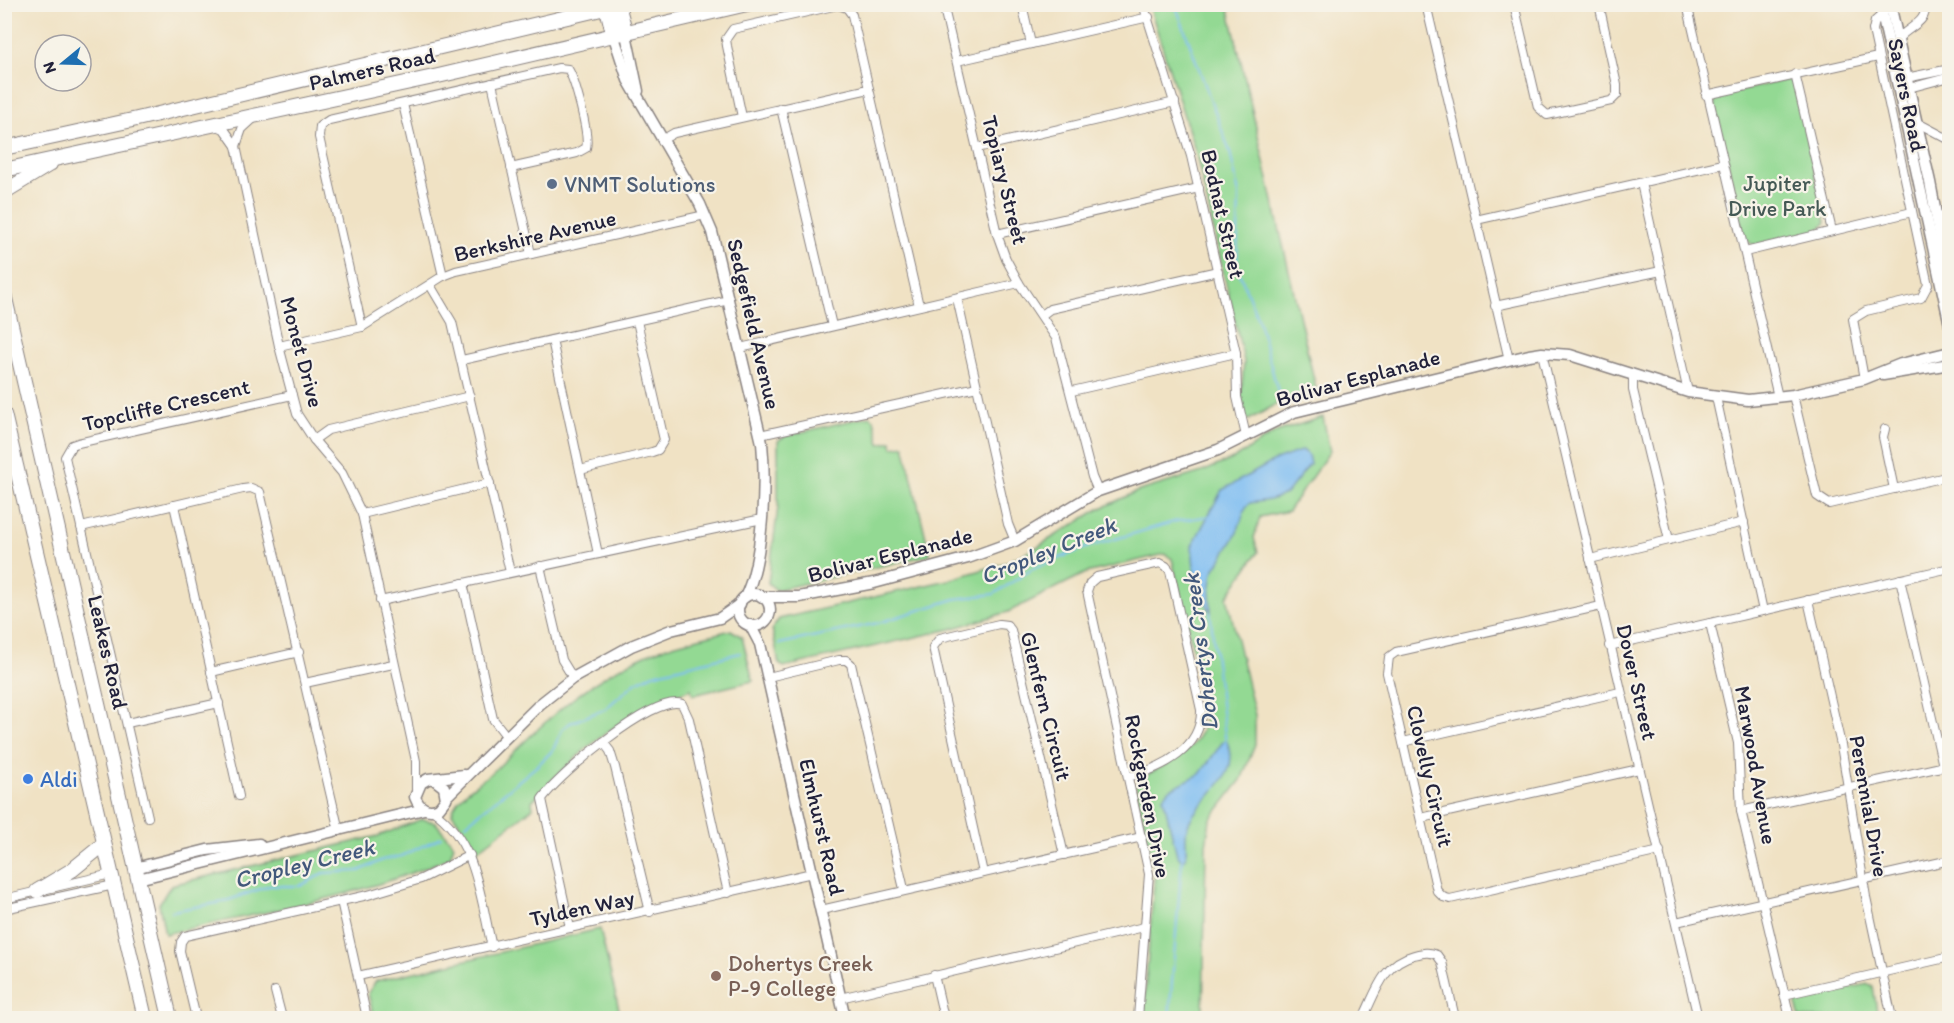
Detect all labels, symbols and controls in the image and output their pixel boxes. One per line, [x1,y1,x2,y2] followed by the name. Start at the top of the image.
[33,33,93,93] north arrow
[1882,36,1932,154] street label: Sayers Road
[306,41,438,97] street label: Palmers Road
[39,60,60,76] text: N
[976,113,1034,247] street label: Topiary Street
[1195,147,1251,281] street label: Bodnat Street
[1728,170,1827,222] park label: Jupiter Drive Park
[564,171,715,198] place label: VNMT Solutions
[545,177,559,191] marker: VNMT Solutions
[451,204,619,268] street label: Berkshire Avenue
[721,236,787,412] street label: Sedgefield Avenue
[274,294,330,410] street label: Monet Drive
[1273,343,1443,413] street label: Bolivar Esplanade
[80,373,252,437] street label: Topcliffe Crescent
[976,509,1121,590] water label: Cropley Creek
[805,521,975,589] street label: Bolivar Esplanade
[1176,570,1224,732] water label: Dohertys Creek
[82,592,134,712] street label: Leakes Road
[1611,621,1663,743] street label: Dover Street
[1014,629,1078,783] street label: Glenfern Circuit
[1729,684,1783,846] street label: Marwood Avenue
[1401,702,1459,850] street label: Clovelly Circuit
[1119,712,1177,880] street label: Rockgarden Drive
[1843,733,1895,879] street label: Perennial Drive
[793,756,851,898] street label: Elmhurst Road
[40,766,78,793] place label: Aldi
[21,772,35,786] marker: Aldi
[231,831,379,894] water label: Cropley Creek
[527,884,638,932] street label: Tylden Way
[728,950,874,1002] place label: Dohertys Creek P-9 College
[709,969,723,983] marker: Dohertys Creek P-9 College

